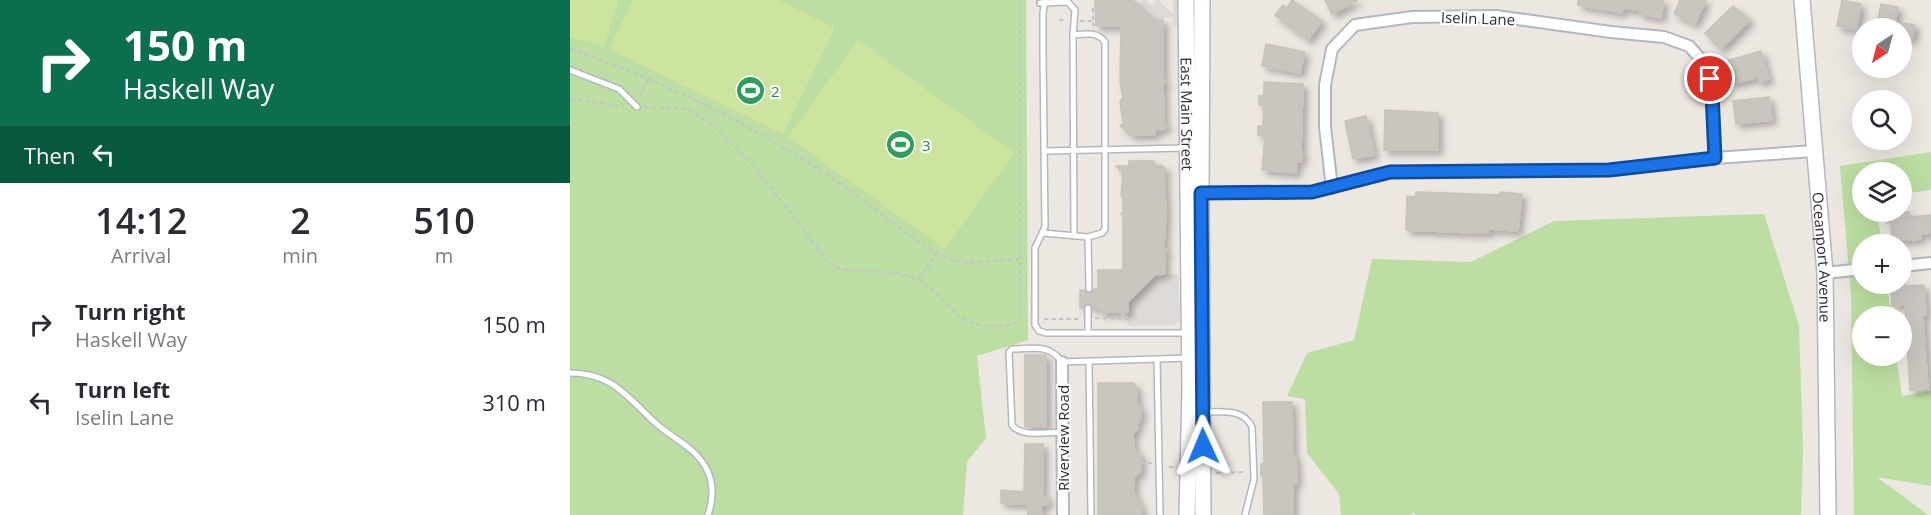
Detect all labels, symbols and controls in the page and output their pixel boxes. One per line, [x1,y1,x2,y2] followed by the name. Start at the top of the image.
[1441,7,1515,29] street label: Iselin Lane
[123,16,247,73] text: 150 m
[1852,18,1912,78] north arrow
[1852,18,1912,366] map controls
[24,24,102,102] icon: right
[1684,53,1735,104] pin
[1177,57,1198,171] street label: East Main Street
[1693,62,1726,95] icon: arrive
[123,70,274,107] text: Haskell Way
[734,75,766,107] sports icon: 2
[771,81,780,101] place label: 2
[1852,90,1912,150] button: search
[885,129,917,161] sports icon: 3
[922,135,931,155] place label: 3
[87,138,120,171] icon: left
[24,140,75,170] text: Then
[1852,162,1912,222] button: layers
[1808,191,1836,323] street label: Oceanport Avenue
[95,196,187,245] text: 14:12
[290,196,311,245] text: 2
[413,196,475,245] text: 510
[1852,234,1912,294] button: +
[111,242,171,269] text: Arrival
[282,242,318,269] text: min
[435,242,453,269] text: m
[75,296,186,326] text: Turn right
[1852,306,1912,366] button: −
[24,308,57,341] icon: right
[482,309,546,339] text: 150 m
[75,326,187,353] text: Haskell Way
[75,374,170,404] text: Turn left
[1053,385,1073,491] street label: Riverview Road
[24,386,57,419] icon: left
[482,387,546,417] text: 310 m
[75,404,174,431] text: Iselin Lane
[1171,414,1235,478] position arrow

